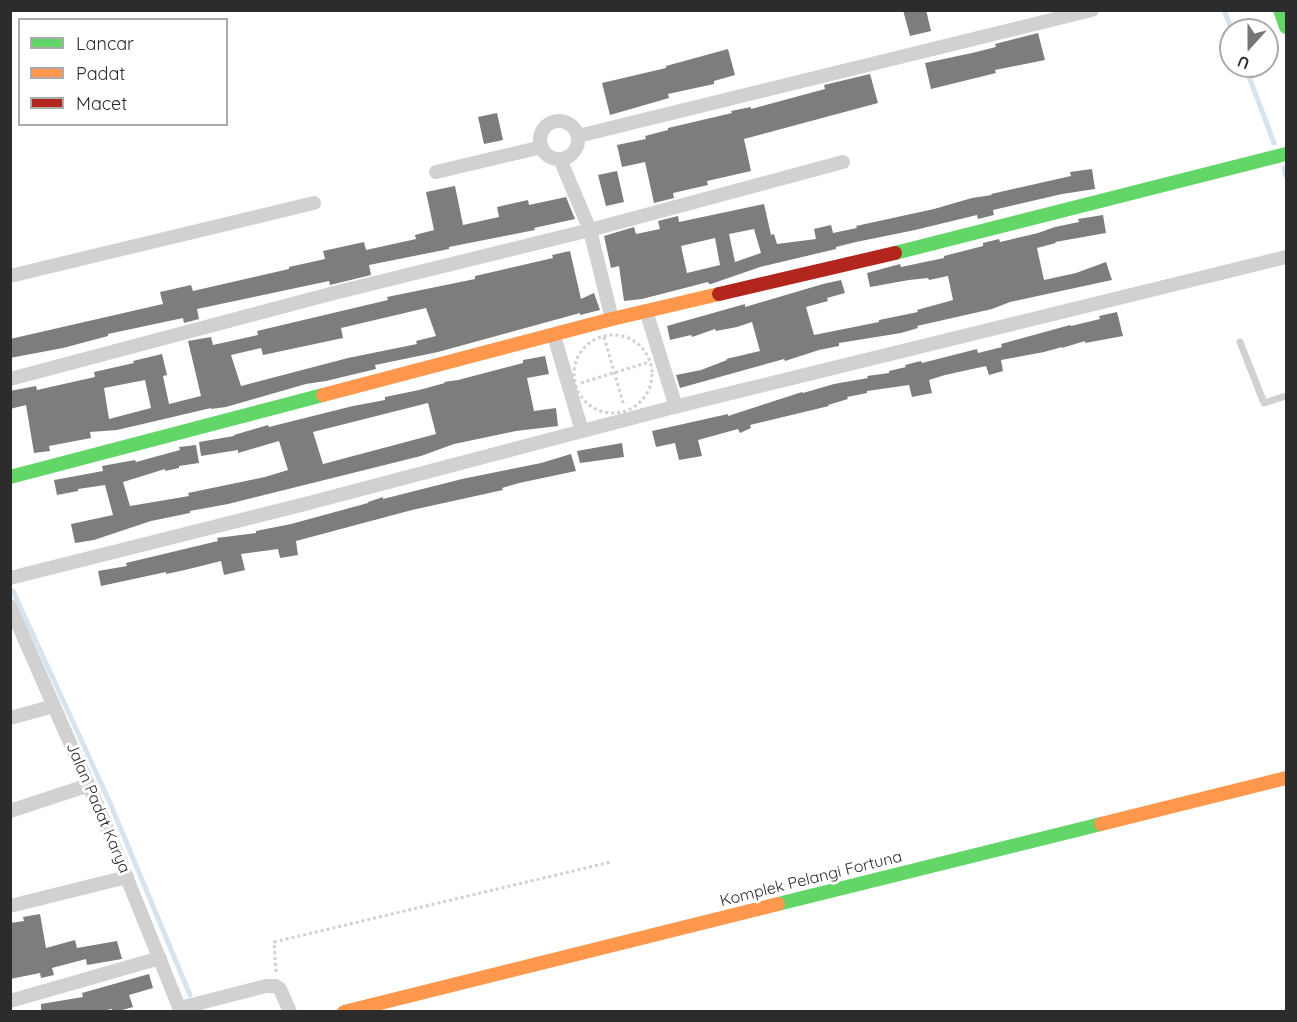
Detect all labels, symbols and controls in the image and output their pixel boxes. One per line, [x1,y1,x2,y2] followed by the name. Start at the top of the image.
[18,18,228,126] legend
[1219,18,1279,78] north arrow
[76,32,134,55] text: Lancar
[1234,52,1252,74] text: U
[76,62,125,85] text: Padat
[76,92,127,115] text: Macet
[62,740,134,876] street label: Jalan Padat Karya
[718,847,904,911] street label: Komplek Pelangi Fortuna

